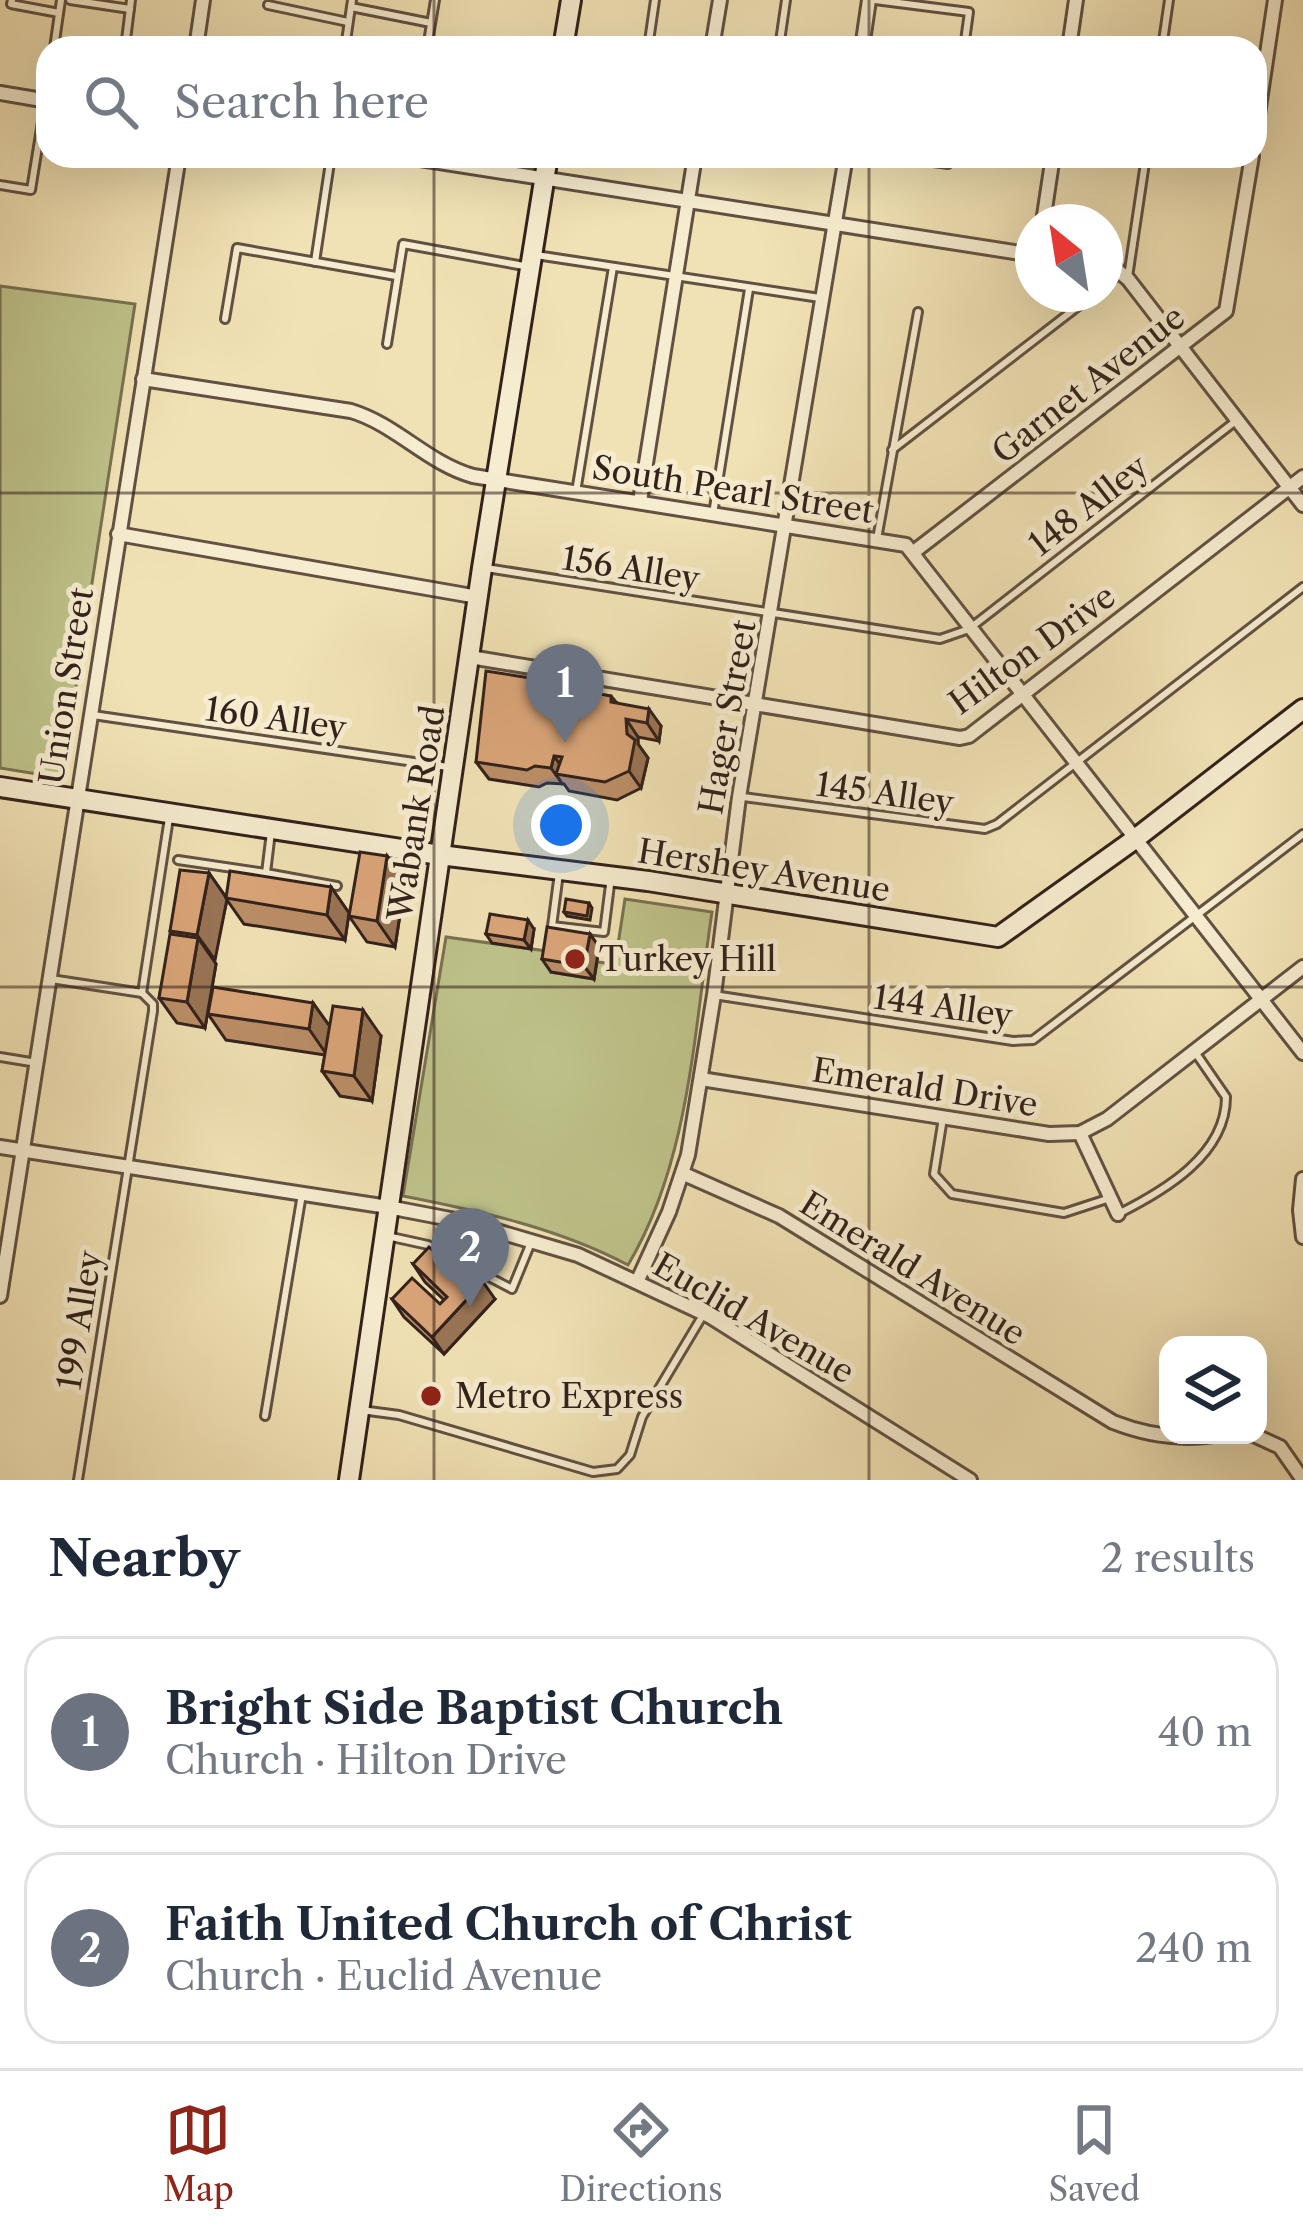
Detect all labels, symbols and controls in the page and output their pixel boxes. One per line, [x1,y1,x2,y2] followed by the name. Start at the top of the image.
[36,36,1267,168] search box
[78,69,144,135] icon: search
[174,74,429,130] text: Search here
[1015,204,1123,312] north arrow
[984,296,1193,472] street label: Garnet Avenue
[1020,446,1157,565] street label: 148 Alley
[589,447,877,532] street label: South Pearl Street
[559,537,703,600] street label: 156 Alley
[941,575,1123,723] street label: Hilton Drive
[31,585,102,787] street label: Union Street
[690,616,765,818] street label: Hager Street
[526,644,604,743] pin: 1
[203,688,350,749] street label: 160 Alley
[379,703,454,925] street label: Wabank Road
[813,764,957,824] street label: 145 Alley
[531,795,591,855] your location
[635,830,893,911] street label: Hershey Avenue
[599,939,777,980] place label: Turkey Hill
[562,946,588,972] marker: Turkey Hill
[871,976,1016,1037] street label: 144 Alley
[809,1049,1041,1126] street label: Emerald Drive
[793,1183,1033,1354] street label: Emerald Avenue
[431,1208,509,1307] pin: 2
[646,1244,861,1392] street label: Euclid Avenue
[48,1247,111,1393] street label: 199 Alley
[1159,1336,1267,1444] map controls
[1159,1336,1267,1444] button: layers
[455,1376,683,1417] place label: Metro Express
[418,1383,444,1409] marker: Metro Express
[48,1527,240,1589] text: Nearby
[1101,1534,1255,1582] text: 2 results
[165,1680,783,1736] text: Bright Side Baptist Church
[81,1708,99,1756] text: 1
[1158,1708,1252,1756] text: 40 m
[165,1736,567,1784] text: Church · Hilton Drive
[165,1896,852,1952] text: Faith United Church of Christ
[78,1924,102,1972] text: 2
[1136,1924,1252,1972] text: 240 m
[165,1952,602,2000] text: Church · Euclid Avenue
[163,2097,234,2210] tab: Map
[560,2097,723,2210] tab: Directions
[1048,2097,1140,2210] tab: Saved

